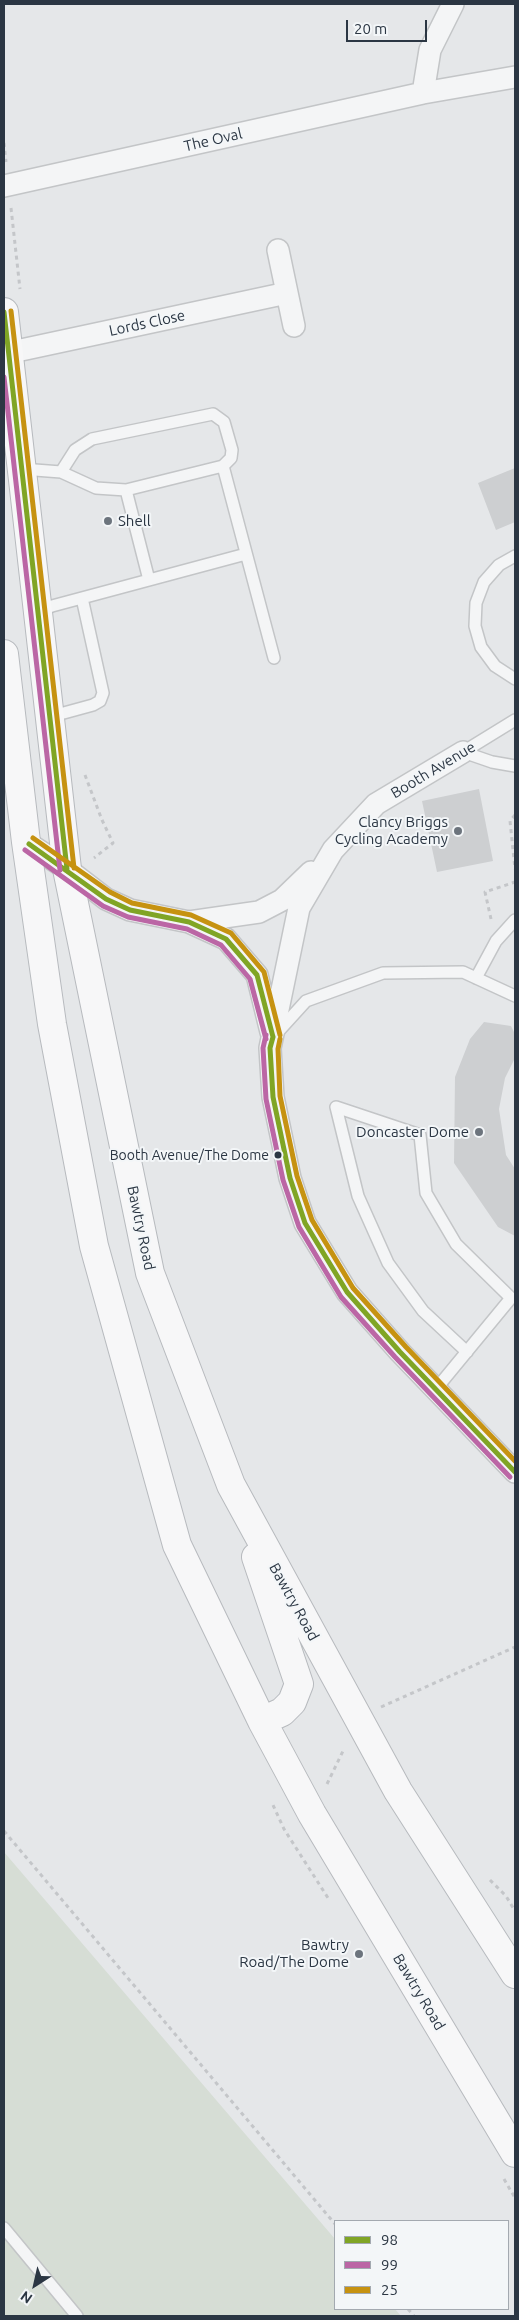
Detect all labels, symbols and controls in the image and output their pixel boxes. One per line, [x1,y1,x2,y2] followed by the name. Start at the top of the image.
[349,10,430,42] scale bar
[354,20,387,37] text: 20 m
[182,125,244,155] street label: The Oval
[107,306,187,340] street label: Lords Close
[118,512,151,530] place label: Shell
[102,515,114,527] marker: Shell
[387,738,479,802] street label: Booth Avenue
[335,813,448,848] place label: Clancy Briggs Cycling Academy
[452,825,464,837] marker: Clancy Briggs Cycling Academy
[356,1123,469,1141] place label: Doncaster Dome
[473,1126,485,1138] marker: Doncaster Dome
[110,1147,269,1163] place label: Booth Avenue/The Dome
[273,1150,283,1160] marker: Booth Avenue/The Dome
[123,1184,159,1272] street label: Bawtry Road
[265,1560,323,1644] street label: Bawtry Road
[239,1936,349,1971] place label: Bawtry Road/The Dome
[353,1948,365,1960] marker: Bawtry Road/The Dome
[389,1951,449,2033] street label: Bawtry Road
[334,2220,509,2310] legend
[381,2231,398,2248] text: 98
[381,2256,398,2273] text: 99
[10,2260,60,2310] north arrow
[381,2281,398,2298] text: 25
[18,2288,35,2307] text: N

